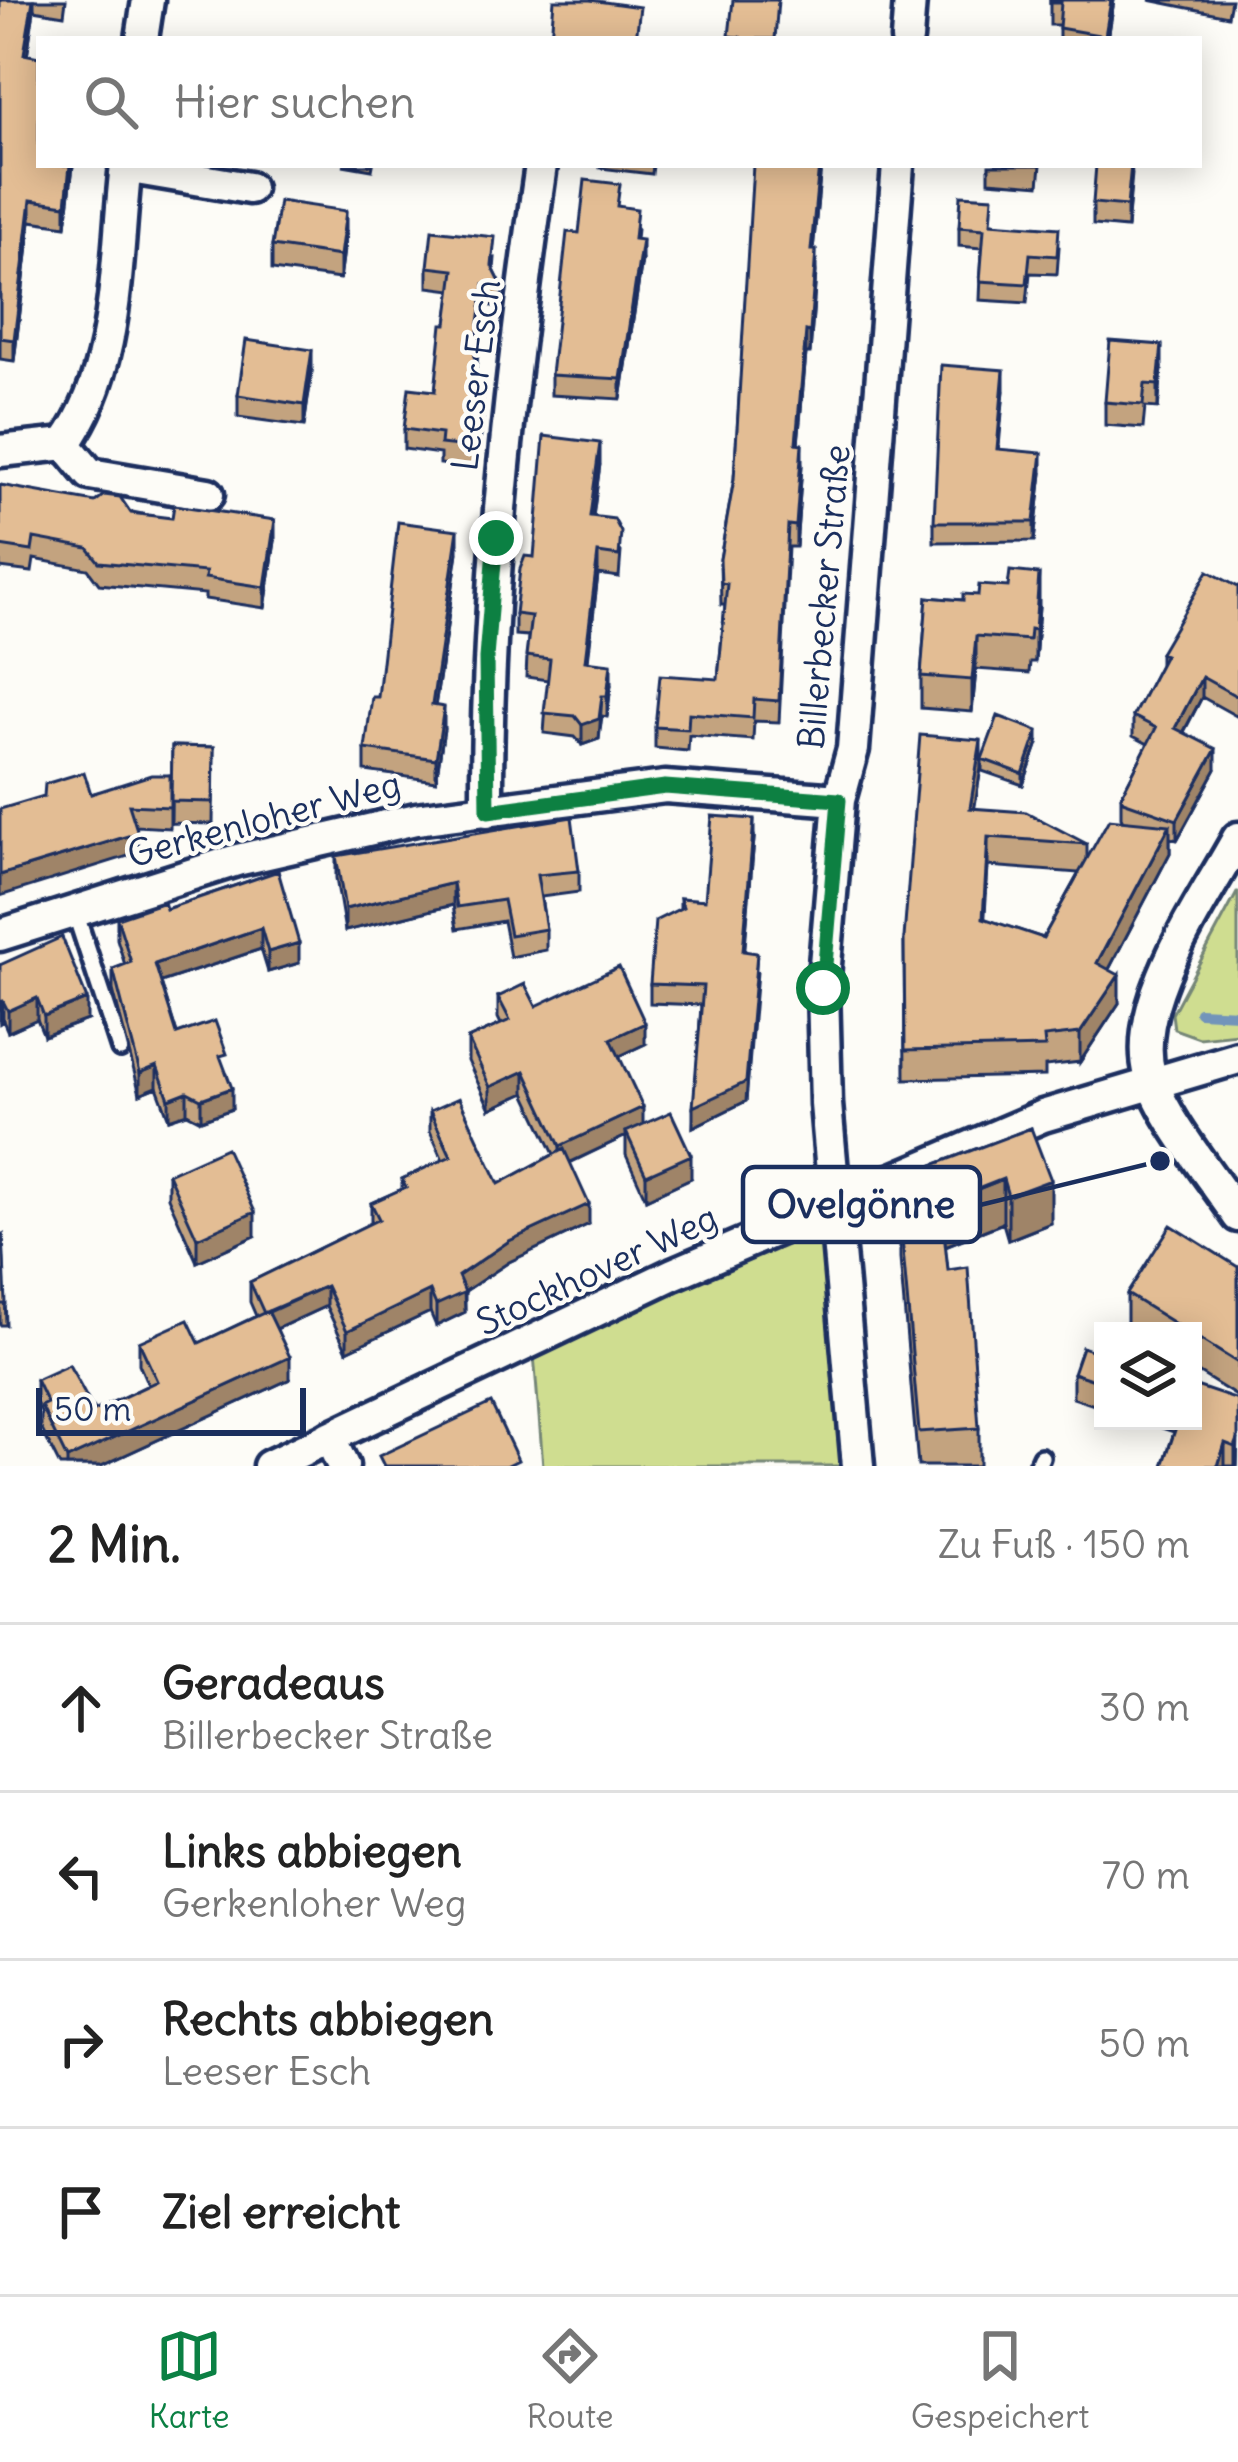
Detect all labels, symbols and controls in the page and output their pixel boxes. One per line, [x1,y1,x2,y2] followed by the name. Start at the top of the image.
[36,36,1202,168] search box
[78,69,144,135] icon: search
[174,74,415,130] text: Hier suchen
[442,276,510,474] street label: Leeser Esch
[788,443,860,751] street label: Billerbecker Straße
[469,511,523,565] route end
[122,761,406,877] street label: Gerkenloher Weg
[796,961,850,1015] route start
[743,1167,980,1242] callout: Ovelgönne
[767,1180,955,1229] text: Ovelgönne
[469,1195,725,1345] street label: Stockhover Weg
[1094,1322,1202,1430] map controls
[1094,1322,1202,1430] button: layers
[36,1382,306,1435] scale bar
[54,1388,131,1430] text: 50 m
[48,1512,181,1576] text: 2 Min.
[938,1520,1190,1569] text: Zu Fuß · 150 m
[162,1655,385,1711] text: Geradeaus
[48,1675,114,1741] icon: ahead
[1099,1683,1190,1732] text: 30 m
[162,1711,493,1760] text: Billerbecker Straße
[162,1823,462,1879] text: Links abbiegen
[48,1843,114,1909] icon: left
[1102,1851,1190,1900] text: 70 m
[162,1879,466,1928] text: Gerkenloher Weg
[162,1991,494,2047] text: Rechts abbiegen
[48,2011,114,2077] icon: right
[1098,2019,1190,2068] text: 50 m
[162,2047,371,2096] text: Leeser Esch
[48,2179,114,2245] icon: arrive
[162,2184,400,2240] text: Ziel erreicht
[149,2323,230,2437] tab: Karte
[527,2323,614,2437] tab: Route
[911,2323,1089,2437] tab: Gespeichert

